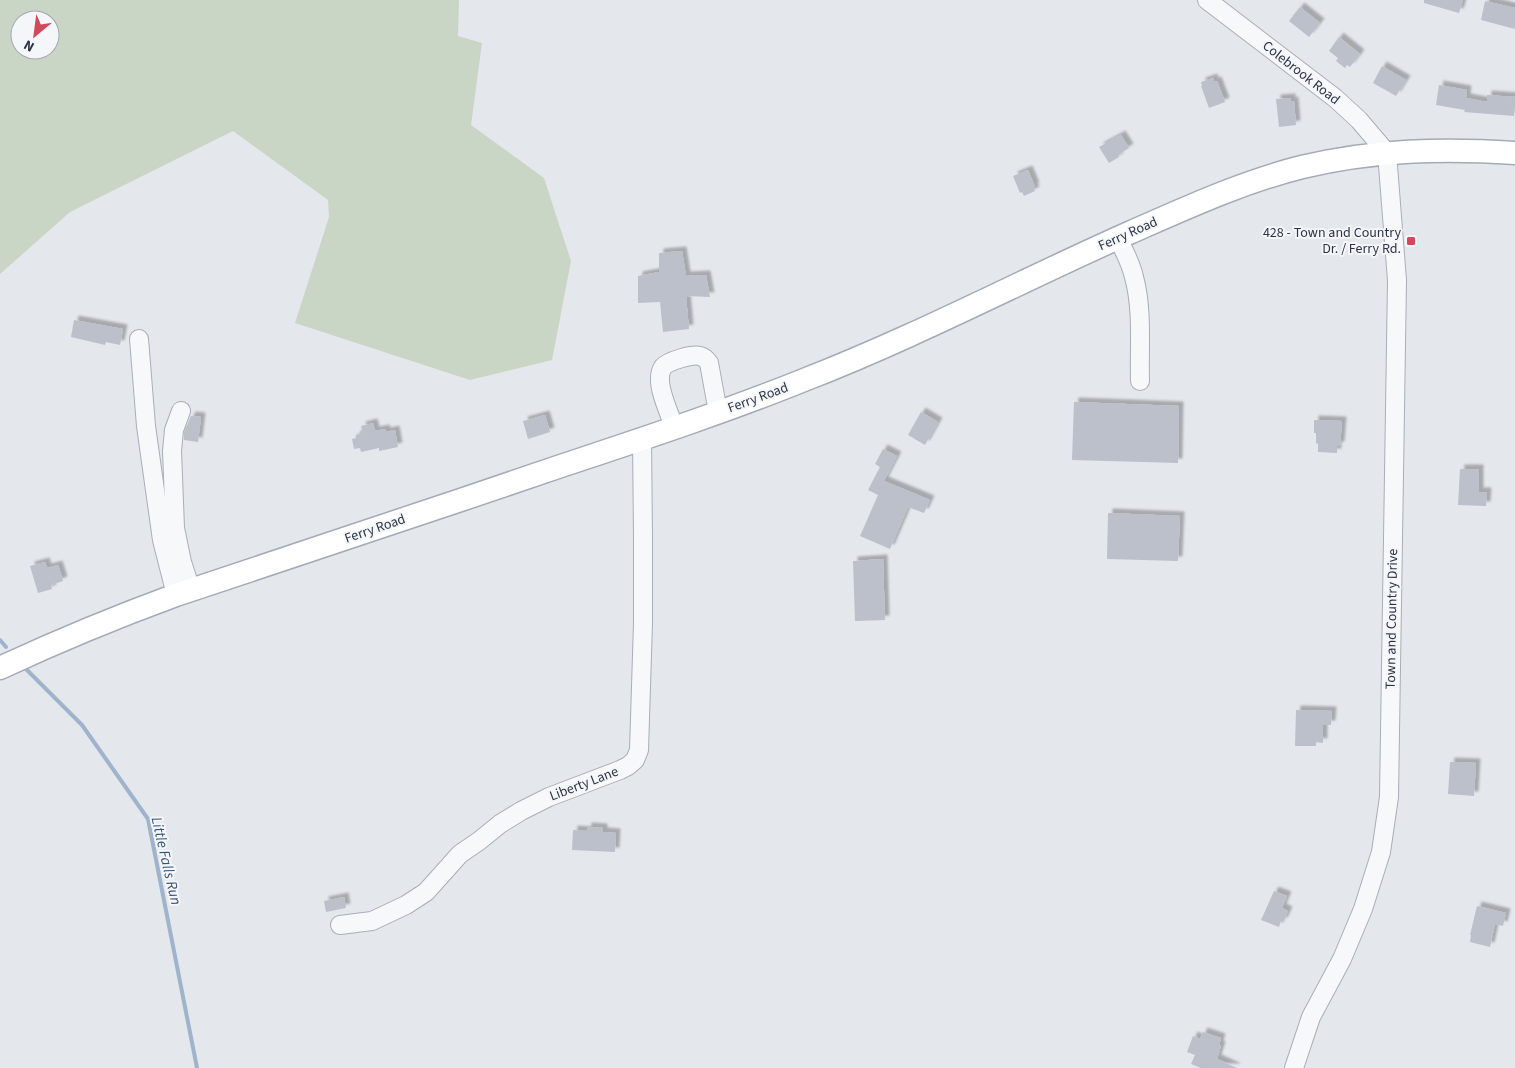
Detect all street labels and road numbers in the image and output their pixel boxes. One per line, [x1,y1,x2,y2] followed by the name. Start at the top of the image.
[1258,36,1344,110] street label: Colebrook Road
[1095,212,1161,256] street label: Ferry Road
[725,378,791,418] street label: Ferry Road
[342,509,408,549] street label: Ferry Road
[1381,549,1403,689] street label: Town and Country Drive
[547,762,621,806] street label: Liberty Lane

